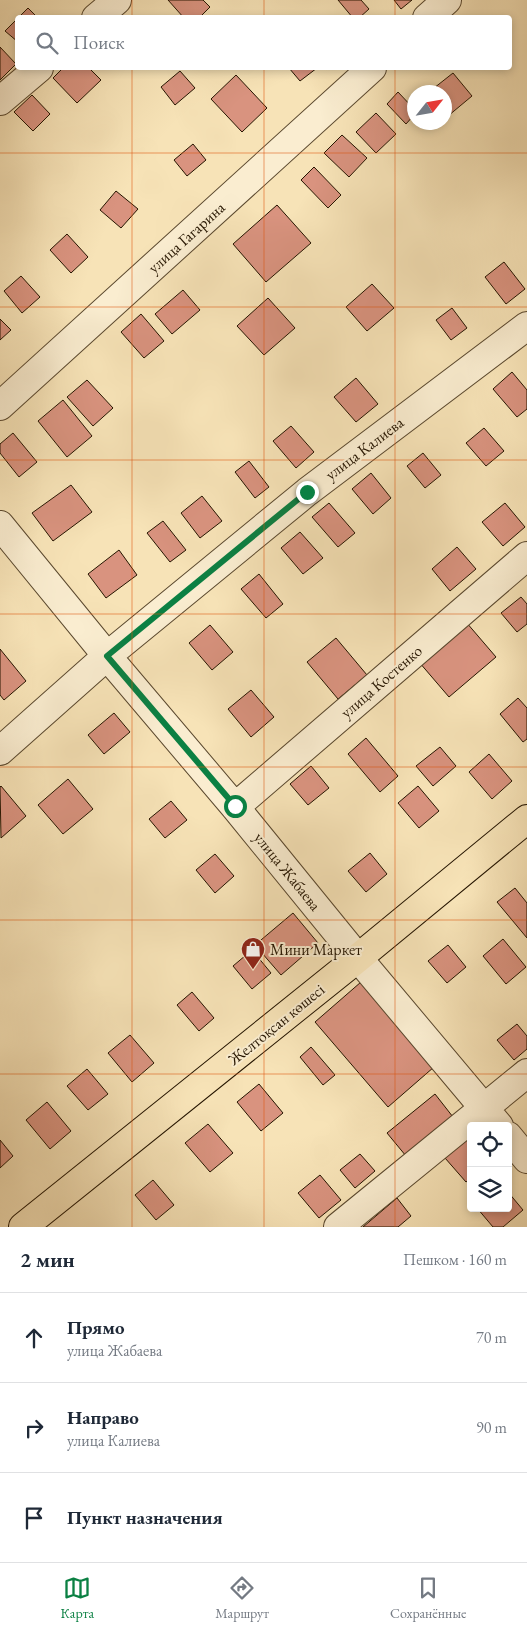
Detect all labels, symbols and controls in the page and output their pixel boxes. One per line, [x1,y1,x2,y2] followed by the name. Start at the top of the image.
[15,15,512,70] search box
[33,29,61,57] icon: search
[73,30,125,55] text: Поиск
[407,85,452,130] north arrow
[143,197,230,278] street label: улица Гагарина
[321,412,408,485] street label: улица Калиева
[296,481,319,504] route end
[336,640,427,723] street label: улица Костенко
[224,795,247,818] route start
[249,828,326,915] street label: улица Жабаева
[240,936,266,970] shop icon: Мини Маркет
[270,939,362,960] place label: Мини Маркет
[223,979,329,1070] street label: Желтоқсан көшесі
[467,1122,512,1212] map controls
[467,1122,512,1167] button: locate
[467,1167,512,1212] button: layers
[20,1246,75,1273] text: 2 мин
[403,1249,507,1270] text: Пешком · 160 m
[67,1315,125,1340] text: Прямо
[20,1324,48,1352] icon: ahead
[476,1327,507,1348] text: 70 m
[67,1340,162,1361] text: улица Жабаева
[67,1405,139,1430] text: Направо
[20,1414,48,1442] icon: right
[476,1417,507,1438] text: 90 m
[67,1430,160,1451] text: улица Калиева
[20,1504,48,1532] icon: arrive
[67,1505,223,1530] text: Пункт назначения
[61,1574,94,1622] tab: Карта
[215,1574,269,1622] tab: Маршрут
[390,1574,466,1622] tab: Сохранённые

